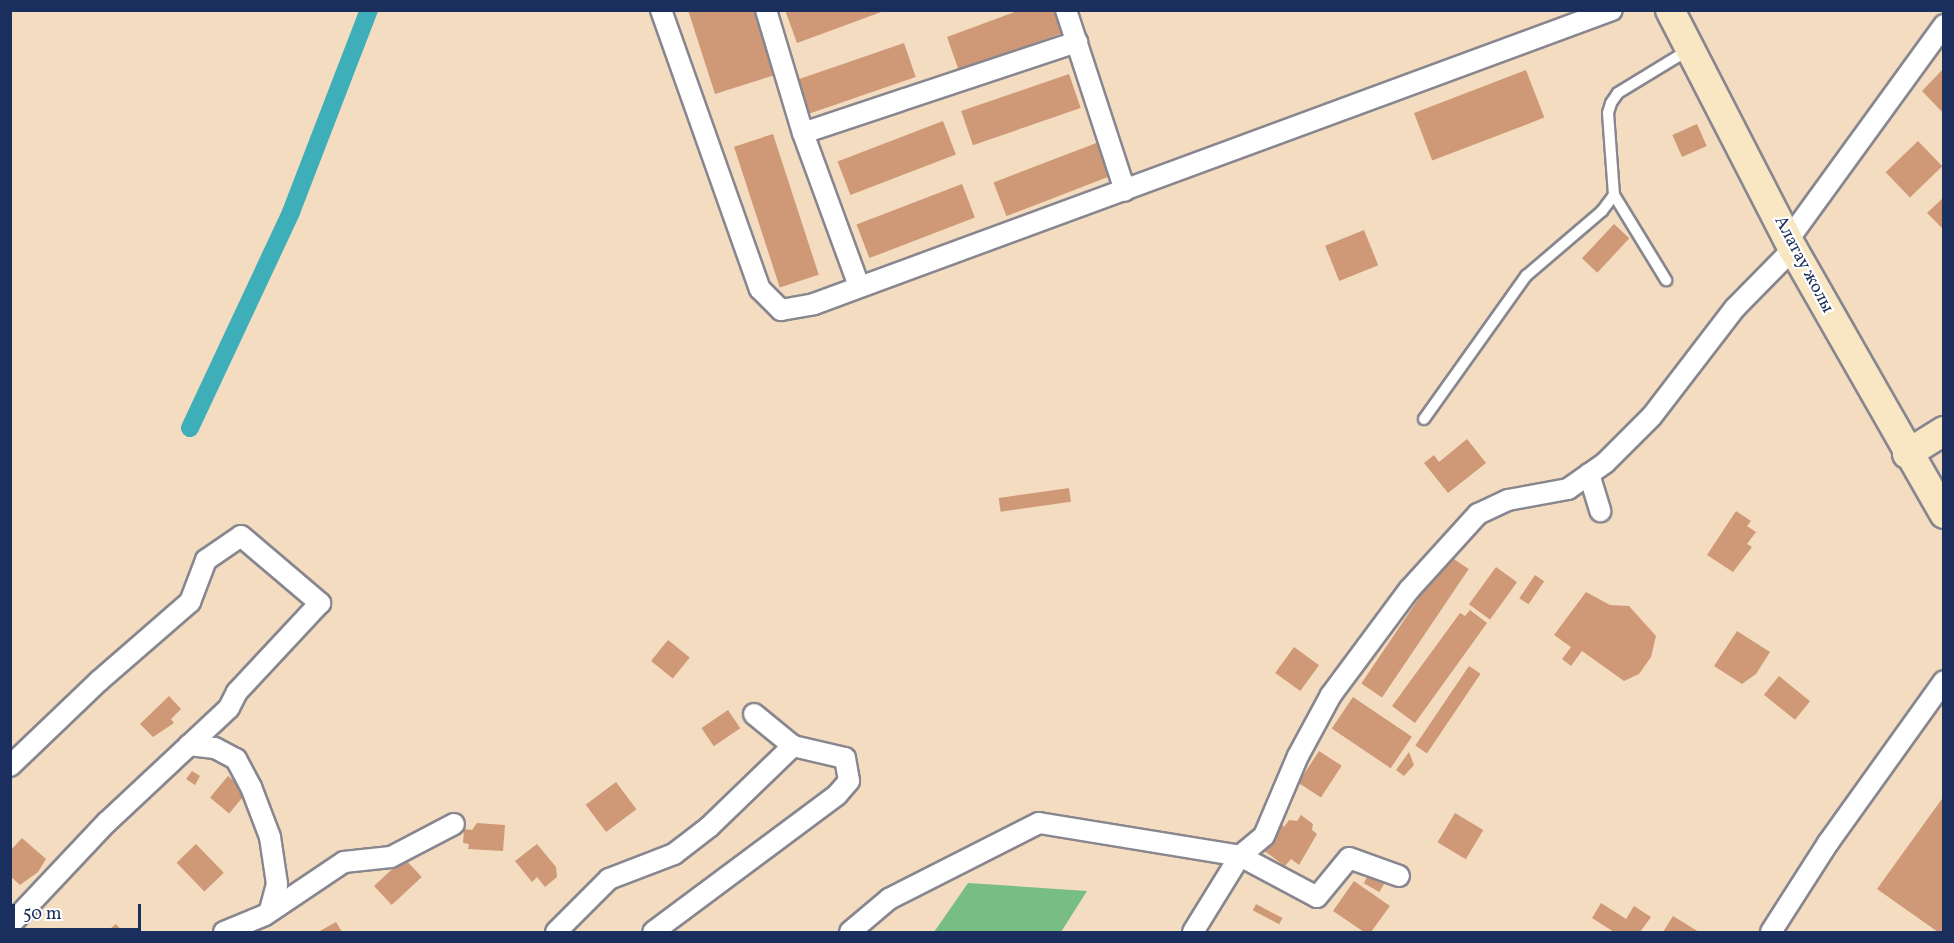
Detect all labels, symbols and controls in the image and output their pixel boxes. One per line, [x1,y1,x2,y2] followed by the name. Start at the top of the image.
[1768,213,1838,317] street label: Алатау жолы
[15,892,144,930] scale bar
[23,902,62,927] text: 50 m

